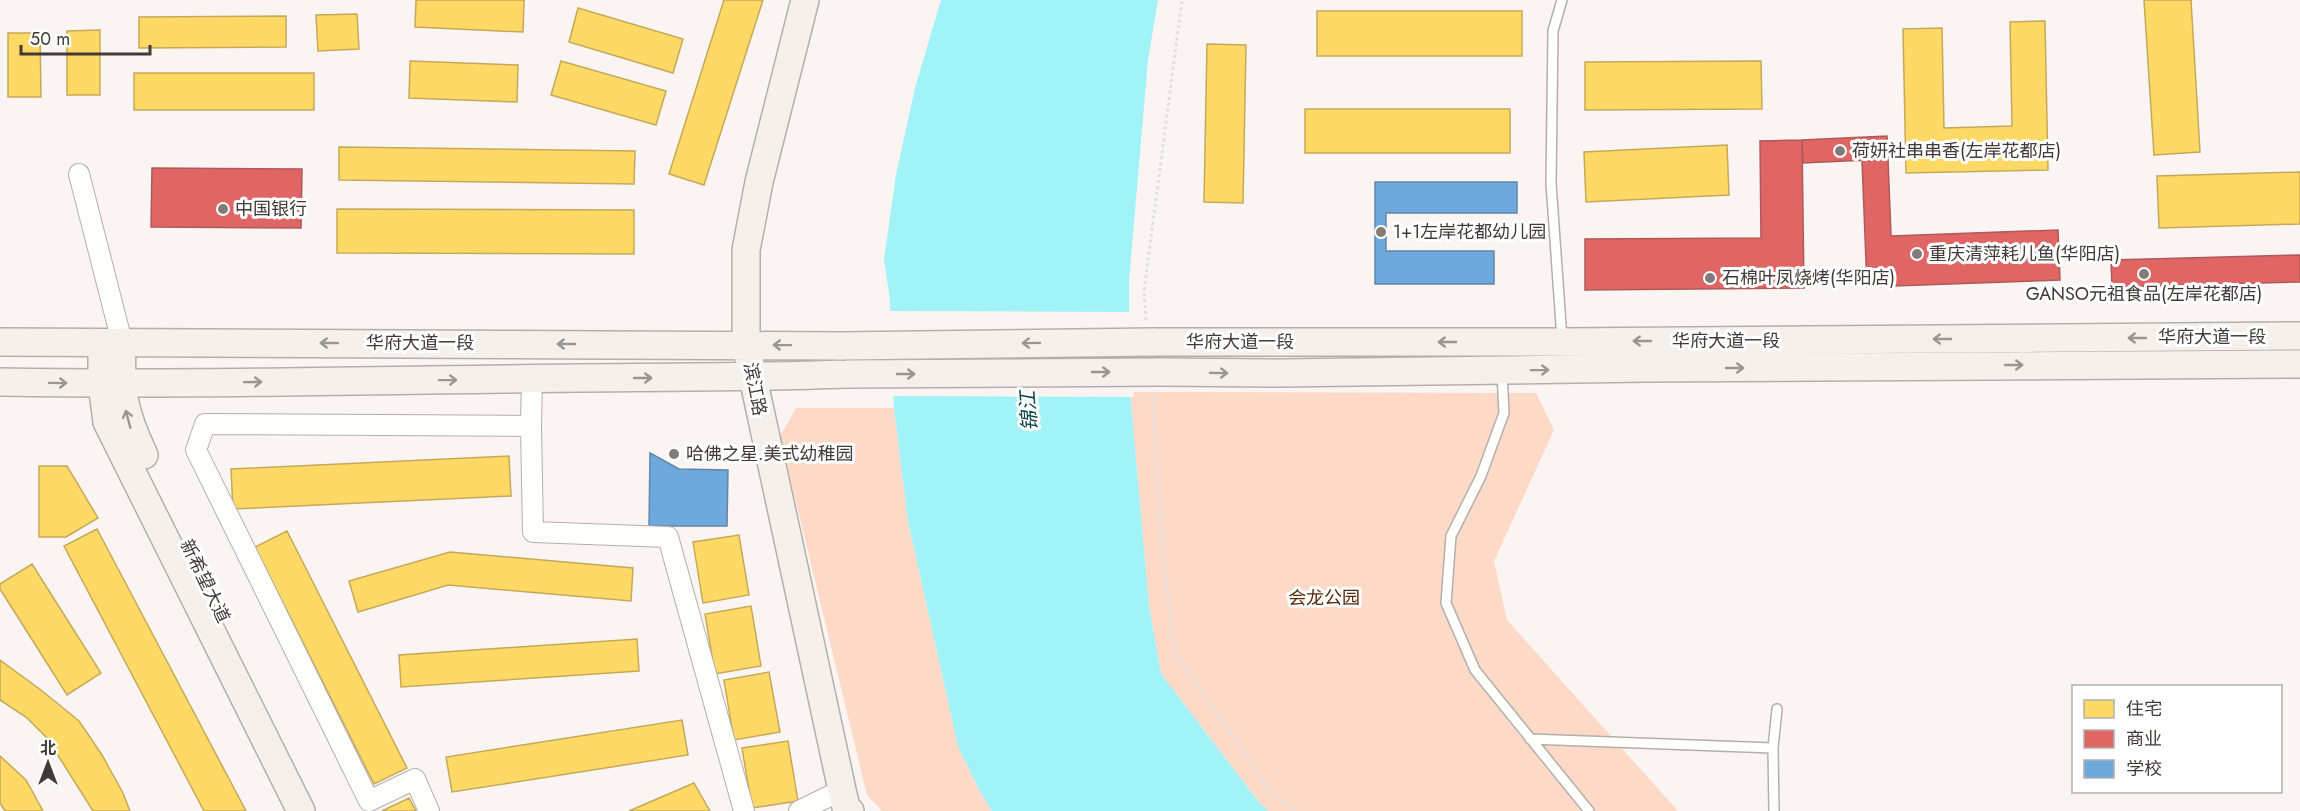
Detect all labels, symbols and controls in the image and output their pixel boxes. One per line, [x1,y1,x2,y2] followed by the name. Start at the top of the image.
[21,18,150,56] scale bar
[30,26,70,52] text: 50 m
[1852,138,2061,164] place label: 荷妍社串串香(左岸花都店)
[1833,144,1847,158] marker: 荷妍社串串香(左岸花都店)
[235,196,307,222] place label: 中国银行
[216,202,230,216] marker: 中国银行
[1393,219,1546,245] place label: 1+1左岸花都幼儿园
[1374,225,1388,239] marker: 1+1左岸花都幼儿园
[1929,241,2120,267] place label: 重庆清萍耗儿鱼(华阳店)
[1910,247,1924,261] marker: 重庆清萍耗儿鱼(华阳店)
[1722,265,1895,291] place label: 石棉叶凤烧烤(华阳店)
[2137,267,2151,281] marker: GANSO元祖食品(左岸花都店)
[1703,271,1717,285] marker: 石棉叶凤烧烤(华阳店)
[2026,281,2262,307] place label: GANSO元祖食品(左岸花都店)
[2158,324,2266,350] street label: 华府大道一段
[1672,328,1780,354] street label: 华府大道一段
[1186,329,1294,355] street label: 华府大道一段
[366,330,474,356] street label: 华府大道一段
[2127,332,2147,344] one-way arrow
[1932,333,1952,345] one-way arrow
[1632,335,1652,347] one-way arrow
[1437,336,1457,348] one-way arrow
[320,337,340,349] one-way arrow
[1022,337,1042,349] one-way arrow
[557,338,577,350] one-way arrow
[773,339,793,351] one-way arrow
[2004,359,2024,371] one-way arrow
[737,360,773,418] street label: 滨江路
[1725,362,1745,373] one-way arrow
[1530,364,1550,376] one-way arrow
[1091,367,1111,378] one-way arrow
[1209,367,1229,379] one-way arrow
[896,368,916,380] one-way arrow
[633,372,653,384] one-way arrow
[438,374,458,385] one-way arrow
[48,377,68,389] one-way arrow
[243,377,263,388] one-way arrow
[1013,388,1045,432] water label: 锦江
[122,409,134,428] one-way arrow
[686,441,853,467] place label: 哈佛之星.美式幼稚园
[667,447,681,461] marker: 哈佛之星.美式幼稚园
[174,535,236,627] street label: 新希望大道
[1288,585,1360,611] park label: 会龙公园
[2072,685,2282,793] legend
[2126,696,2162,722] text: 住宅
[2126,726,2162,752] text: 商业
[18,733,78,793] north arrow
[40,737,56,760] text: 北
[2126,756,2162,782] text: 学校

